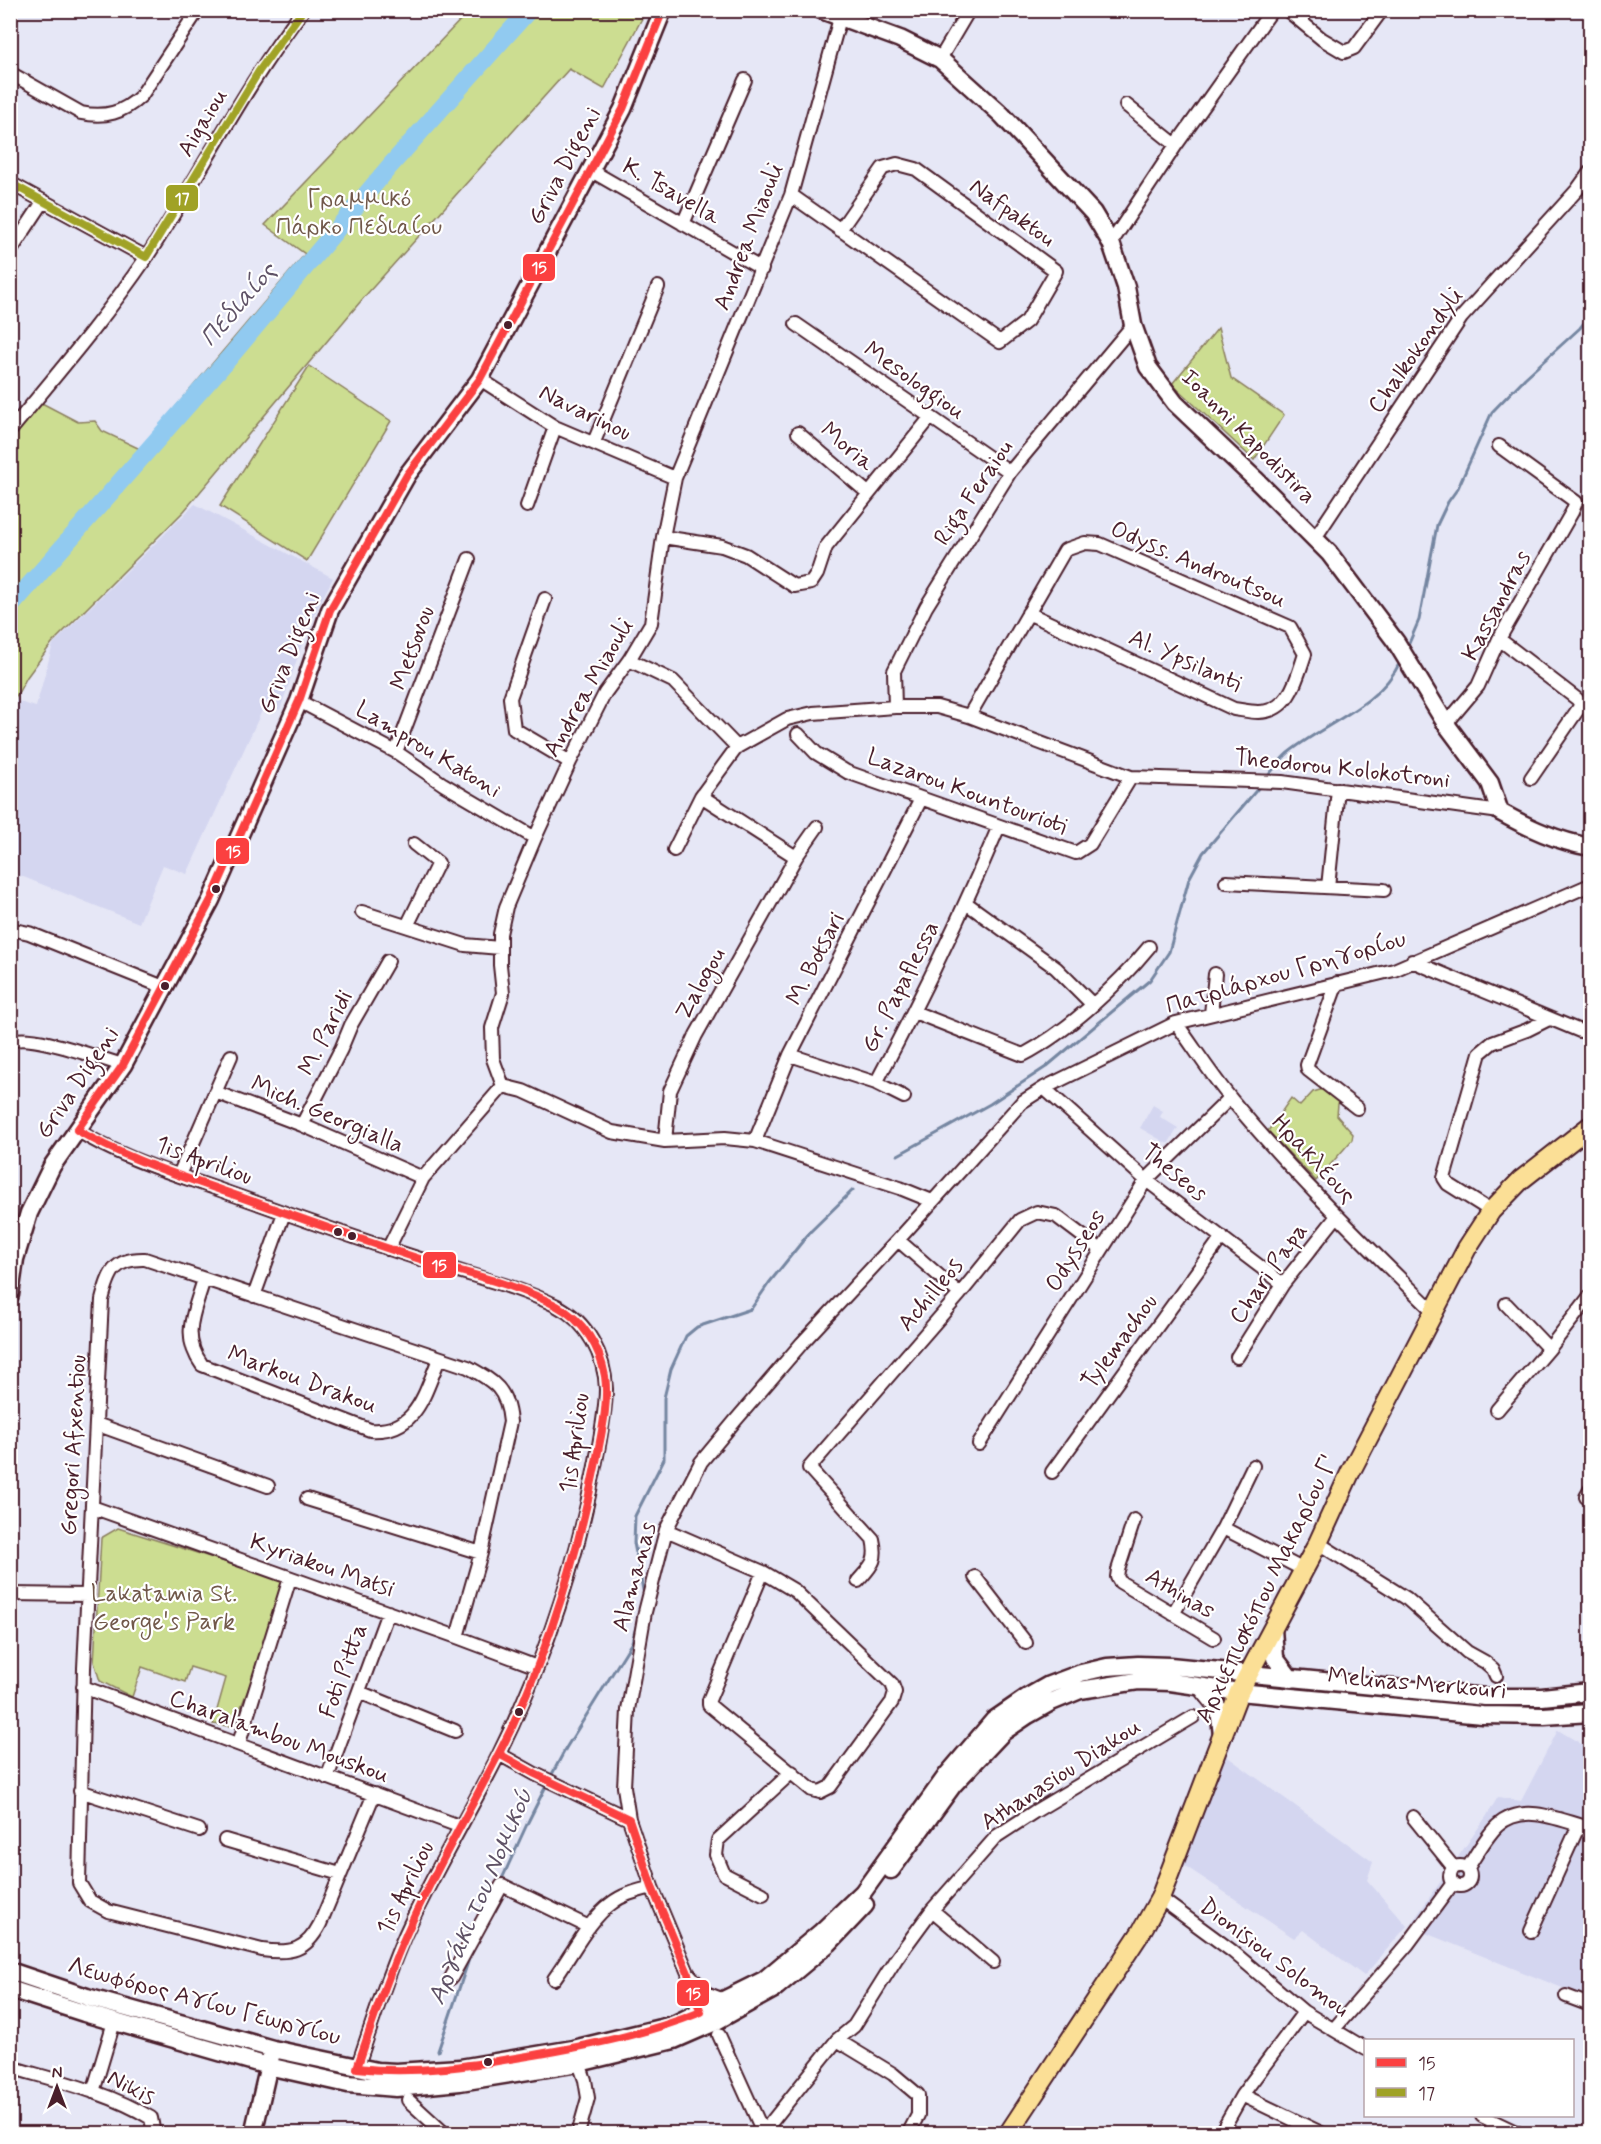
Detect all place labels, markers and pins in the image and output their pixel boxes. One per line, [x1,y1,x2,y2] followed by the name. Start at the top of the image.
[502,319,514,331] unlabelled marker
[210,883,222,895] unlabelled marker
[159,980,171,992] unlabelled marker
[332,1226,344,1238] unlabelled marker
[346,1230,358,1242] unlabelled marker
[513,1706,525,1718] unlabelled marker
[482,2056,494,2068] unlabelled marker

